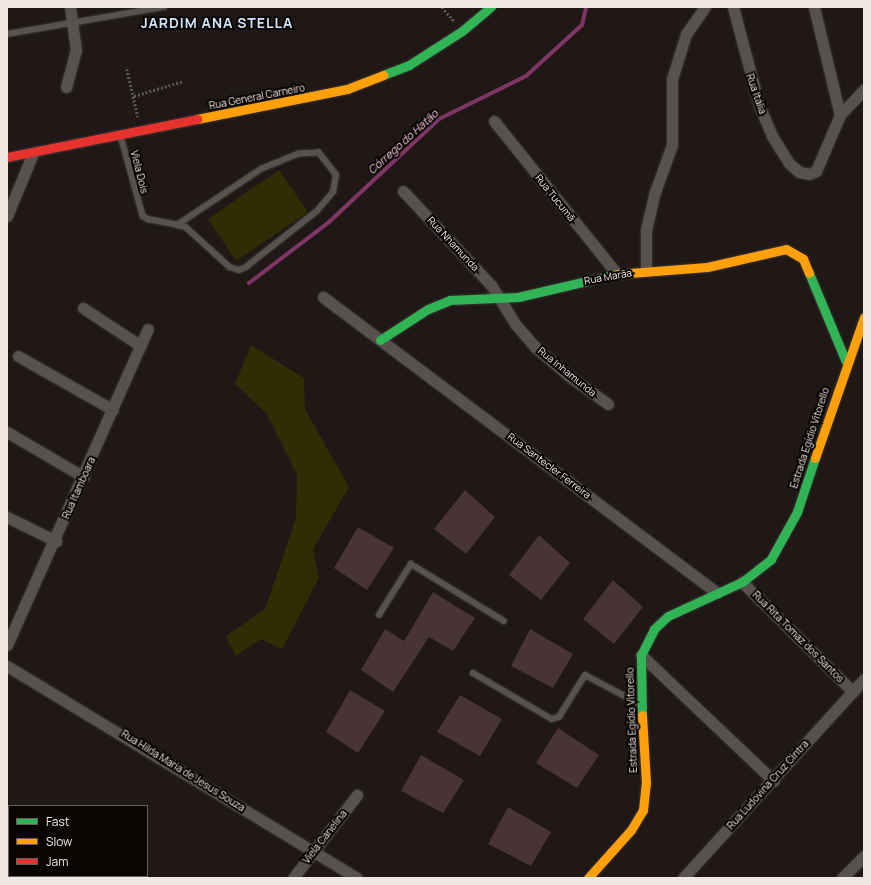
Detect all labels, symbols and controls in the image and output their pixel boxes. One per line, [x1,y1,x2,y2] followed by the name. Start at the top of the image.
[141,15,293,31] district label: JARDIM ANA STELLA
[744,72,768,116] street label: Rua Itália
[208,82,306,112] street label: Rua General Carneiro
[365,107,441,177] water label: Córrego do Hatão
[128,149,150,195] street label: Viela Dois
[532,172,578,224] street label: Rua Tucumã
[425,214,481,274] street label: Rua Nhamunda
[583,267,633,287] street label: Rua Marãa
[535,345,599,399] street label: Rua Inhamunda
[788,386,832,490] street label: Estrada Egídio Vitorello
[505,431,593,501] street label: Rua Santecler Ferreira
[60,455,98,521] street label: Rua Itamboara
[750,589,846,685] street label: Rua Rita Tomaz dos Santos
[624,667,640,773] street label: Estrada Egídio Vitorello
[119,728,247,814] street label: Rua Hilda Maria de Jesus Souza
[725,738,811,832] street label: Rua Ludovina Cruz Cintra
[8,805,148,877] legend
[300,808,350,866] street label: Viela Canelina
[46,813,70,830] text: Fast
[46,833,72,850] text: Slow
[46,853,68,870] text: Jam

